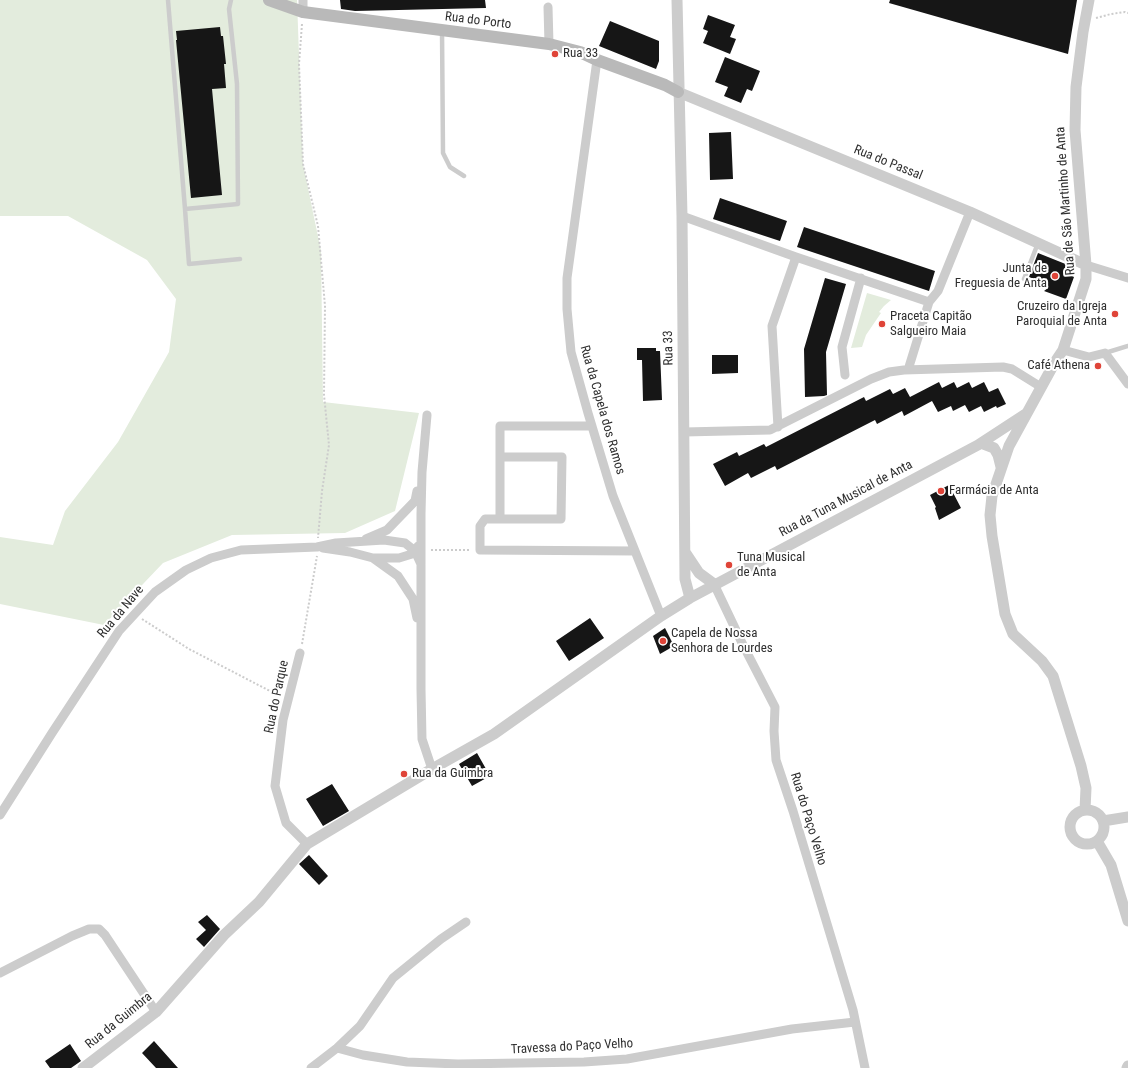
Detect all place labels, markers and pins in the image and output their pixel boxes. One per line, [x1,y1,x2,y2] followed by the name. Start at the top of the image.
[563,46,598,62] place label: Rua 33
[550,49,560,59] marker: Rua 33
[955,261,1047,292] place label: Junta de Freguesia de Anta
[1050,271,1060,281] marker: Junta de Freguesia de Anta
[1016,299,1107,330] place label: Cruzeiro da Igreja Paroquial de Anta
[890,309,972,340] place label: Praceta Capitão Salgueiro Maia
[1110,309,1120,319] marker: Cruzeiro da Igreja Paroquial de Anta
[877,319,887,329] marker: Praceta Capitão Salgueiro Maia
[1027,358,1090,374] place label: Café Athena
[1093,361,1103,371] marker: Café Athena
[949,483,1039,499] place label: Farmácia de Anta
[936,486,946,496] marker: Farmácia de Anta
[737,550,805,581] place label: Tuna Musical de Anta
[724,560,734,570] marker: Tuna Musical de Anta
[671,626,773,657] place label: Capela de Nossa Senhora de Lourdes
[658,636,668,646] marker: Capela de Nossa Senhora de Lourdes
[412,766,493,782] place label: Rua da Guimbra
[399,769,409,779] marker: Rua da Guimbra

